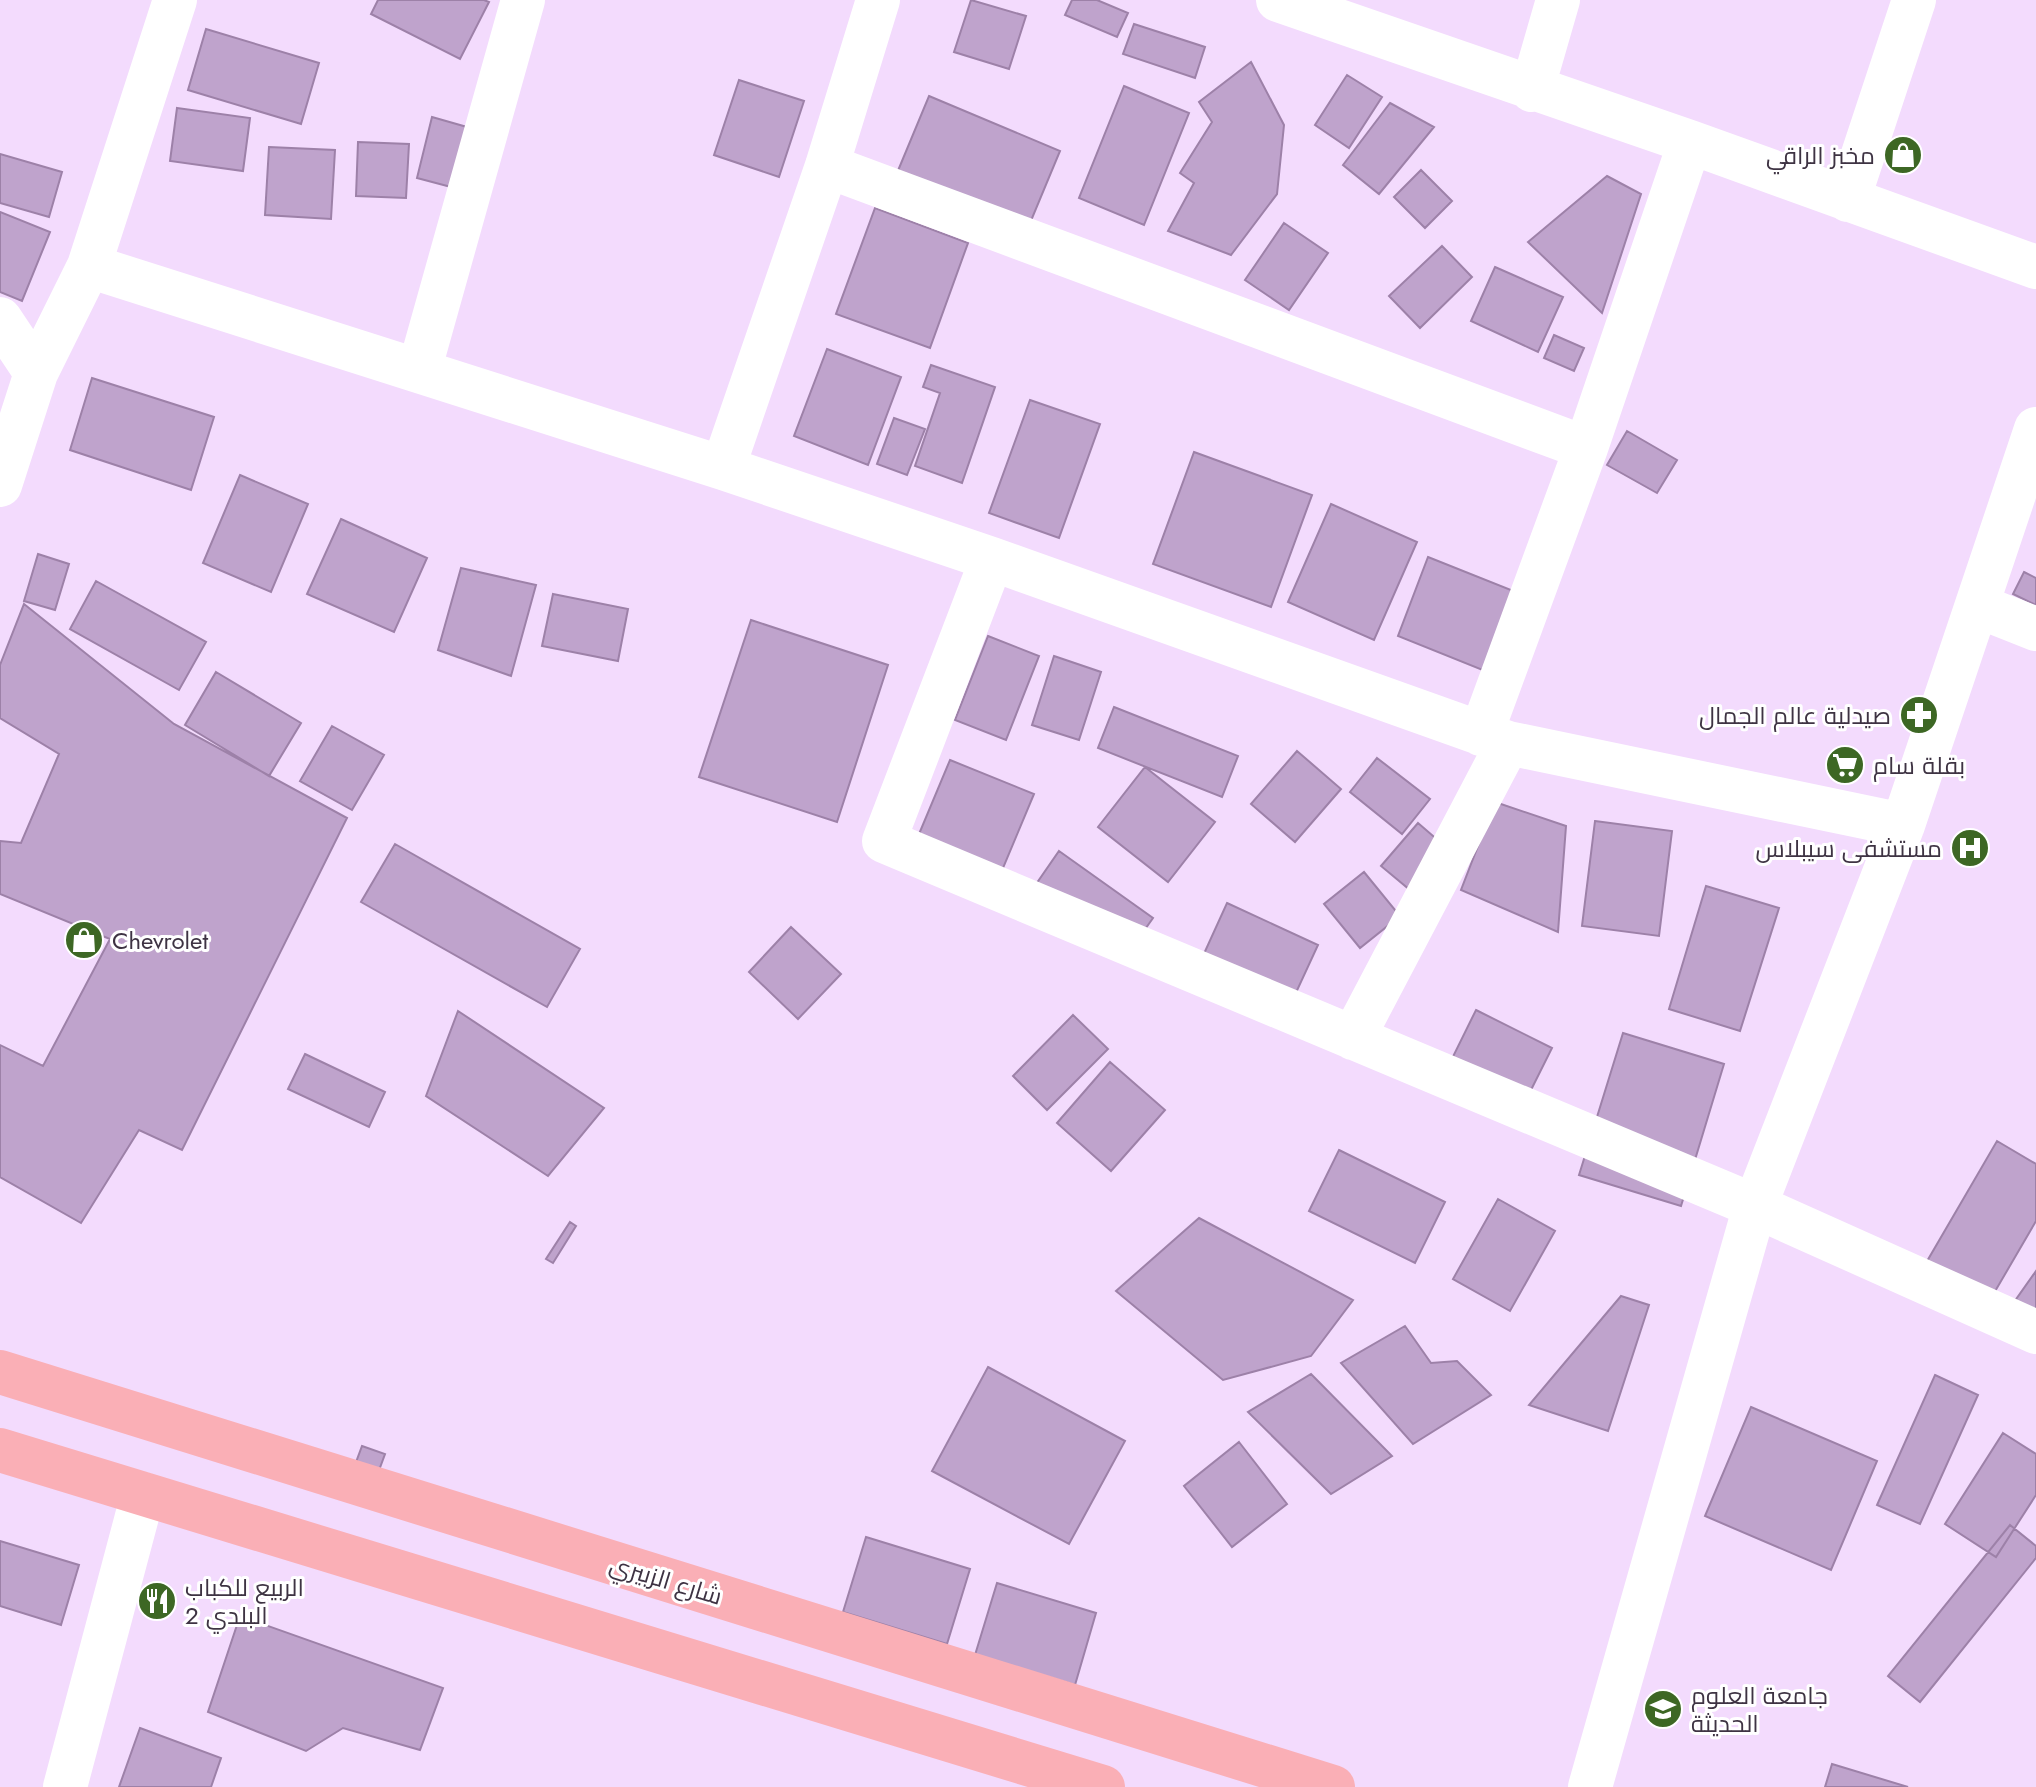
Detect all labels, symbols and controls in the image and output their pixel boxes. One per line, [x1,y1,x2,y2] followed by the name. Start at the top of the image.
[1882,134,1924,176] shop icon: مخبز الراقي
[1766,138,1875,175] place label: مخبز الراقي
[1898,694,1940,736] pharmacy icon: صيدلية عالم الجمال
[1699,698,1891,733] place label: صيدلية عالم الجمال
[1824,744,1866,786] supermarket icon: بقلة سام
[1873,748,1965,783] place label: بقلة سام
[1949,827,1991,869] hospital icon: مستشفى سيبلاس
[1755,831,1942,866] place label: مستشفى سيبلاس
[63,919,105,961] shop icon: Chevrolet
[112,923,208,958] place label: Chevrolet
[605,1546,727,1615] street label: شارع الزبيري
[185,1570,304,1634] place label: الربيع للكباب البلدي 2
[136,1580,178,1622] restaurant icon: الربيع للكباب البلدي 2
[1691,1678,1828,1741] place label: جامعة العلوم الحديثة
[1642,1688,1684,1730] school or university icon: جامعة العلوم الحديثة

